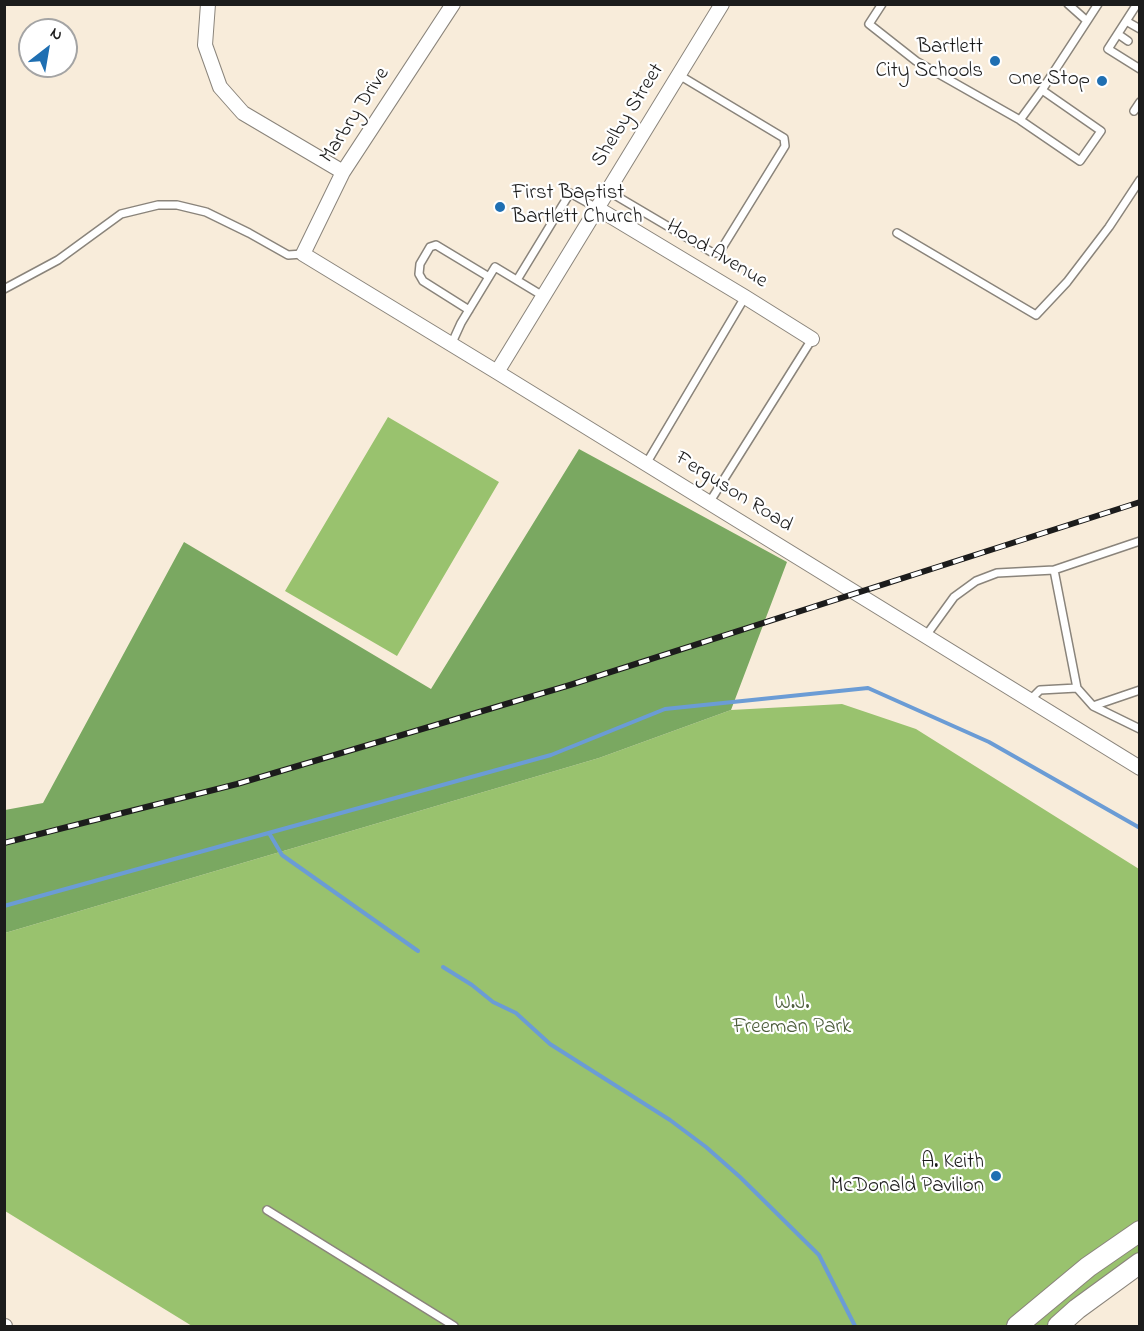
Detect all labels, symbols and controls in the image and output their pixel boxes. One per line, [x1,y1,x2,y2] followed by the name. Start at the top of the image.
[18,18,78,78] north arrow
[45,21,67,47] text: N
[876,36,983,86] place label: Bartlett City Schools
[988,54,1002,68] marker: Bartlett City Schools
[587,60,671,172] street label: Shelby Street
[316,63,396,169] street label: Marbry Drive
[1008,68,1090,94] place label: One Stop
[1095,74,1109,88] marker: One Stop
[512,182,643,232] place label: First Baptist Bartlett Church
[493,200,507,214] marker: First Baptist Bartlett Church
[661,215,771,295] street label: Hood Avenue
[670,447,796,539] street label: Ferguson Road
[733,992,851,1042] park label: W.J. Freeman Park
[831,1151,984,1201] place label: A. Keith McDonald Pavilion
[989,1169,1003,1183] marker: A. Keith McDonald Pavilion

